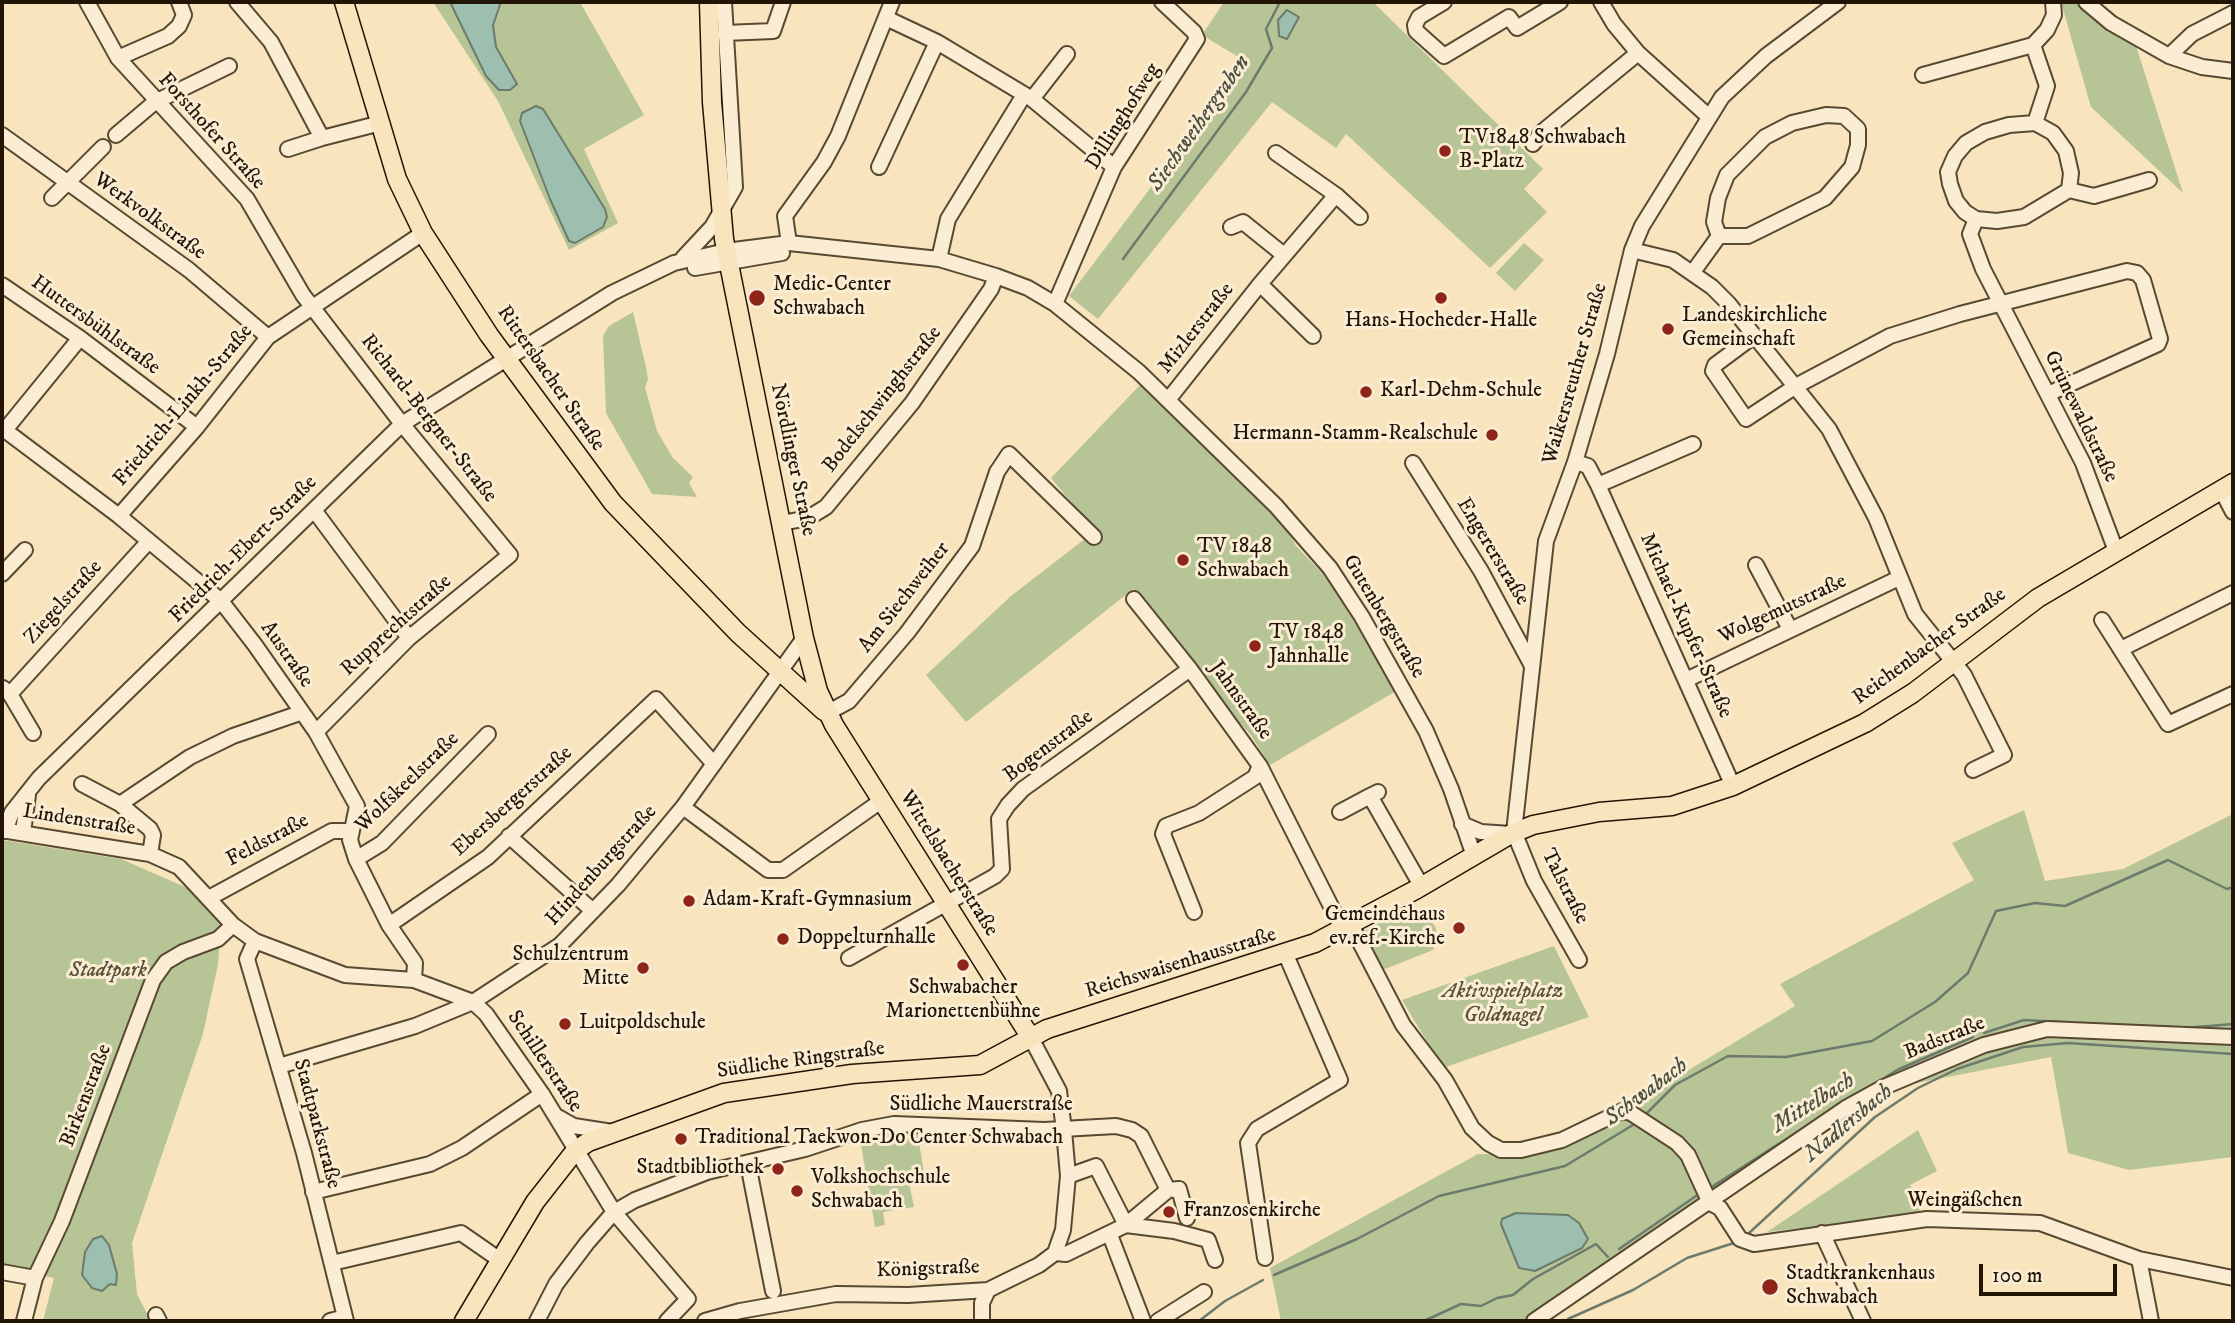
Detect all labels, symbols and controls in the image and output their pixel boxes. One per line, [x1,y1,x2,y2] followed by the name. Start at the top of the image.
[1143,51,1257,197] water label: Siechweihergraben
[1081,59,1167,175] street label: Dillinghofweg
[152,68,270,196] street label: Forsthofer Straße
[1459,126,1626,176] place label: TV1848 Schwabach B-Platz
[1437,143,1453,159] marker: TV1848 Schwabach B-Platz
[88,168,210,266] street label: Werkvolkstraße
[25,271,165,381] street label: Huttersbühlstraße
[773,273,891,323] place label: Medic-Center Schwabach
[1154,279,1240,379] street label: Mizlerstraße
[1538,281,1614,467] street label: Waikersreuther Straße
[747,288,767,308] marker: Medic-Center Schwabach
[1433,290,1449,306] marker: Hans-Hocheder-Halle
[490,301,610,457] street label: Rittersbacher Straße
[1682,304,1827,354] place label: Landeskirchliche Gemeinschaft
[1345,309,1537,335] place label: Hans-Hocheder-Halle
[109,320,259,492] street label: Friedrich-Linkh-Straße
[1660,321,1676,337] marker: Landeskirchliche Gemeinschaft
[818,322,948,478] street label: Bodelschwinghstraße
[354,330,502,508] street label: Richard-Bergner-Straße
[2037,347,2123,487] street label: Grünewaldstraße
[1380,379,1542,405] place label: Karl-Dehm-Schule
[764,382,820,538] street label: Nördlinger Straße
[1358,384,1374,400] marker: Karl-Dehm-Schule
[1232,422,1478,448] place label: Hermann-Stamm-Realschule
[1484,427,1500,443] marker: Hermann-Stamm-Realschule
[165,471,323,629] street label: Friedrich-Ebert-Straße
[1450,494,1534,610] street label: Engererstraße
[1633,530,1737,722] street label: Michael-Kupfer-Straße
[1197,535,1289,585] place label: TV 1848 Schwabach
[854,538,956,658] street label: Am Siechweiher
[1336,551,1430,683] street label: Gutenbergstraße
[1175,552,1191,568] marker: TV 1848 Schwabach
[20,556,108,650] street label: Ziegelstraße
[1715,569,1851,651] street label: Wolgemutstraße
[336,570,458,682] street label: Rupprechtstraße
[1848,583,2012,711] street label: Reichenbacher Straße
[254,617,318,693] street label: Austraße
[1269,621,1349,671] place label: TV 1848 Jahnhalle
[1247,638,1263,654] marker: TV 1848 Jahnhalle
[1203,657,1277,745] street label: Jahnstraße
[999,705,1099,789] street label: Bogenstraße
[351,727,465,839] street label: Wolfskeelstraße
[448,741,578,863] street label: Ebersbergerstraße
[893,786,1003,942] street label: Wittelsbacherstraße
[21,800,137,842] street label: Lindenstraße
[541,800,663,932] street label: Hindenburgstraße
[222,809,314,873] street label: Feldstraße
[1534,845,1594,929] street label: Talstraße
[703,888,912,914] place label: Adam-Kraft-Gymnasium
[681,893,697,909] marker: Adam-Kraft-Gymnasium
[1325,903,1445,953] place label: Gemeindehaus ev.ref.-Kirche
[1451,920,1467,936] marker: Gemeindehaus ev.ref.-Kirche
[1082,923,1280,1005] street label: Reichswaisenhausstraße
[797,926,936,952] place label: Doppelturnhalle
[775,931,791,947] marker: Doppelturnhalle
[512,943,629,993] place label: Schulzentrum Mitte
[955,957,971,973] marker: Schwabacher Marionettenbühne
[69,959,147,985] park label: Stadtpark
[635,960,651,976] marker: Schulzentrum Mitte
[886,976,1040,1026] place label: Schwabacher Marionettenbühne
[1443,980,1563,1030] park label: Aktivspielplatz Goldnagel
[501,1006,587,1118] street label: Schillerstraße
[579,1011,706,1037] place label: Luitpoldschule
[1901,1011,1989,1067] street label: Badstraße
[557,1016,573,1032] marker: Luitpoldschule
[716,1037,886,1085] street label: Südliche Ringstraße
[56,1041,118,1151] street label: Birkenstraße
[1600,1053,1694,1133] water label: Schwabach
[287,1056,345,1192] street label: Stadtparkstraße
[1768,1068,1860,1140] water label: Mittelbach
[1799,1079,1899,1169] water label: Nadlersbach
[889,1093,1073,1119] street label: Südliche Mauerstraße
[695,1126,1063,1152] place label: Traditional Taekwon-Do Center Schwabach
[673,1131,689,1147] marker: Traditional Taekwon-Do Center Schwabach
[636,1156,764,1182] place label: Stadtbibliothek
[770,1161,786,1177] marker: Stadtbibliothek
[811,1166,950,1216] place label: Volkshochschule Schwabach
[789,1183,805,1199] marker: Volkshochschule Schwabach
[1908,1189,2022,1215] street label: Weingäßchen
[1183,1199,1321,1225] place label: Franzosenkirche
[1161,1204,1177,1220] marker: Franzosenkirche
[1983,1250,2121,1294] scale bar
[876,1256,980,1284] street label: Königstraße
[1786,1262,1935,1312] place label: Stadtkrankenhaus Schwabach
[1992,1263,2043,1289] text: 100 m
[1760,1277,1780,1297] marker: Stadtkrankenhaus Schwabach

